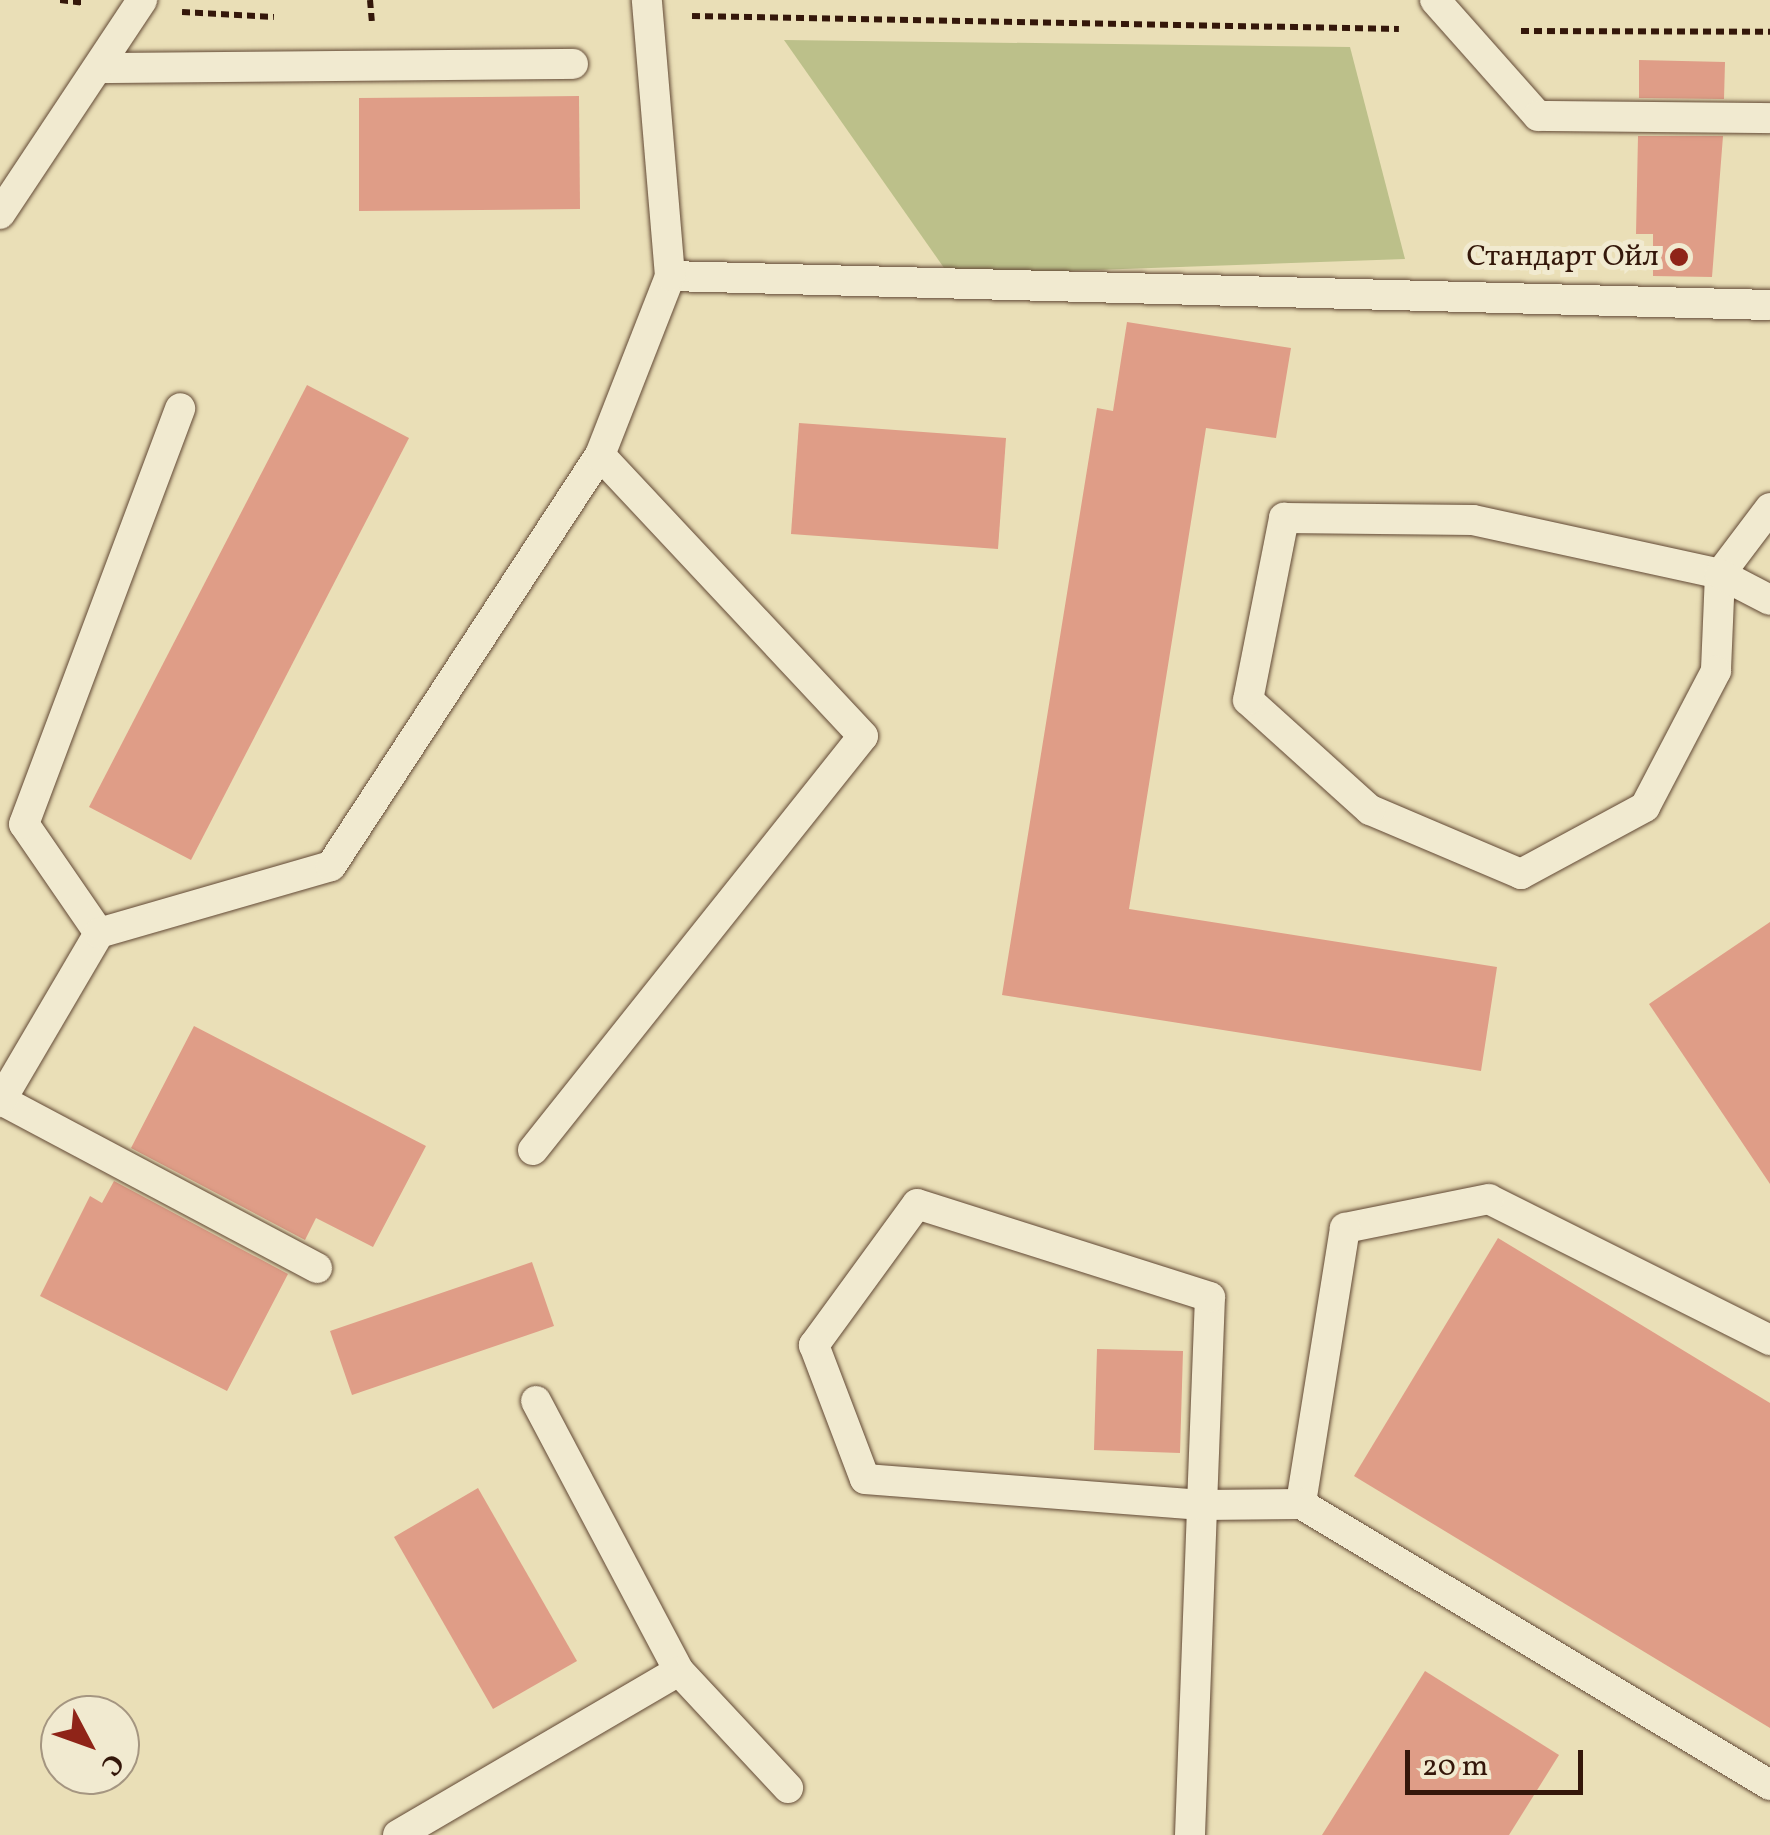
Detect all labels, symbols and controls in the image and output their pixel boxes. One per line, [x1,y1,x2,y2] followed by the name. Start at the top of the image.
[1467,239,1659,275] place label: Стандарт Ойл
[1668,246,1690,268] marker: Стандарт Ойл
[40,1695,140,1795] north arrow
[1410,1730,1588,1792] scale bar
[91,1744,132,1783] text: С
[1422,1746,1488,1788] text: 20 m

